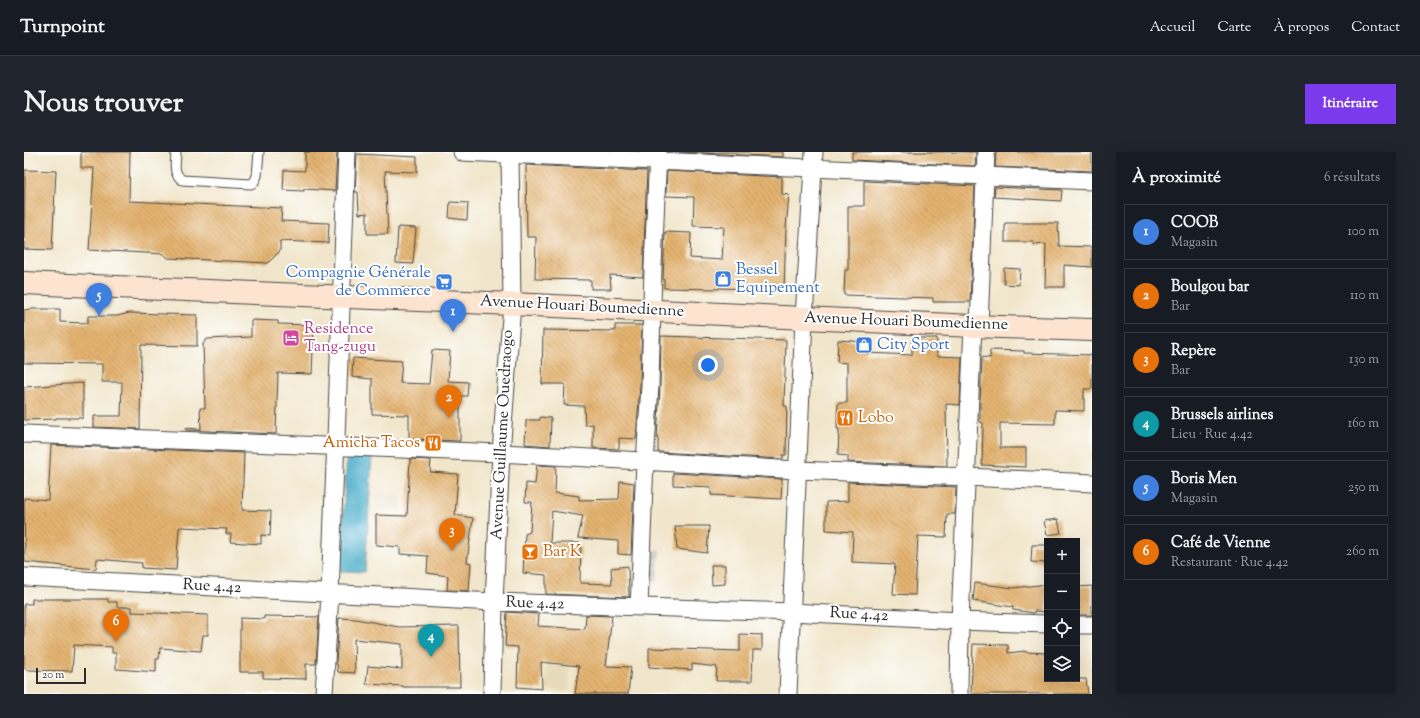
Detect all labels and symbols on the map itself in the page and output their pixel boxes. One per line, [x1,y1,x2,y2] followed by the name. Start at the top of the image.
[736,259,820,300] place label: Bessel Equipement
[286,262,431,303] place label: Compagnie Générale de Commerce
[713,269,733,289] shop icon: Bessel Equipement
[434,272,454,292] supermarket icon: Compagnie Générale de Commerce
[86,283,112,316] pin: 5
[479,290,685,324] street label: Avenue Houari Boumedienne
[440,299,466,332] pin: 1
[803,307,1009,337] street label: Avenue Houari Boumedienne
[304,318,376,359] place label: Residence Tang-zugu
[281,328,301,348] hotel icon: Residence Tang-zugu
[486,329,520,541] street label: Avenue Guillaume Ouedraogo
[877,334,950,357] place label: City Sport
[854,335,874,355] shop icon: City Sport
[698,355,718,375] your location
[436,385,462,418] pin: 2
[858,407,894,430] place label: Lobo
[835,408,855,428] restaurant icon: Lobo
[323,432,420,455] place label: Amicha Tacos
[423,433,443,453] restaurant icon: Amicha Tacos
[439,518,465,551] pin: 3
[543,541,582,564] place label: Bar K
[520,542,540,562] bar icon: Bar K
[182,574,242,600] street label: Rue 4.42
[505,591,565,617] street label: Rue 4.42
[829,602,889,628] street label: Rue 4.42
[103,609,129,642] pin: 6
[418,624,444,657] pin: 4
[36,666,86,685] scale bar

